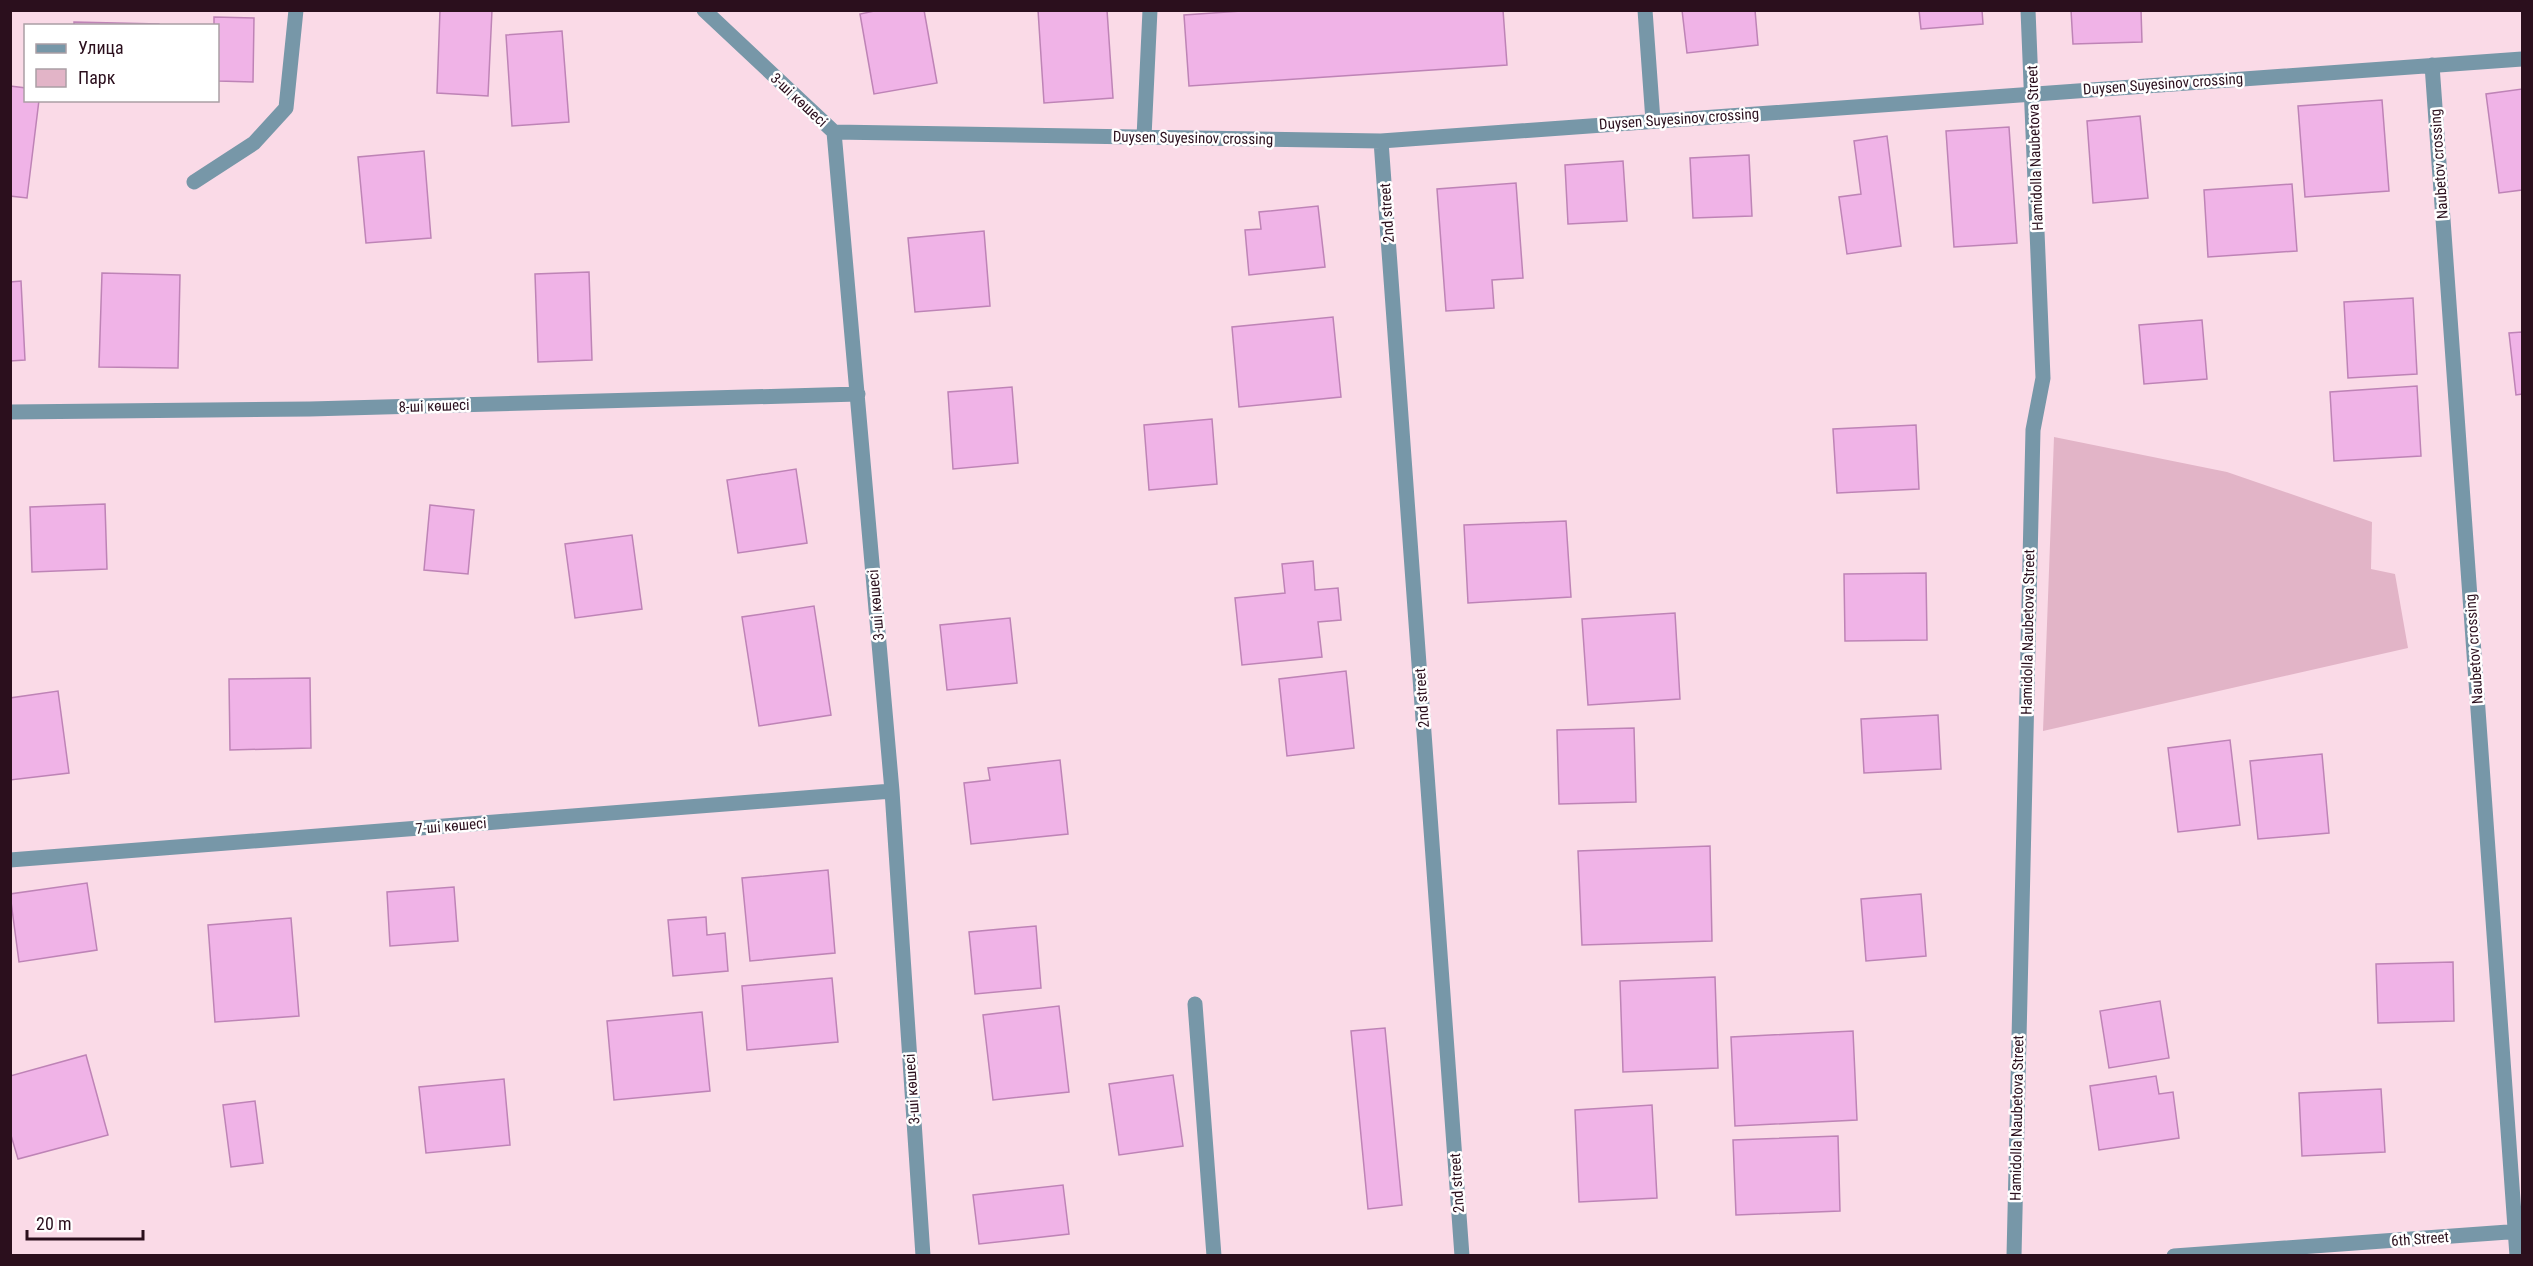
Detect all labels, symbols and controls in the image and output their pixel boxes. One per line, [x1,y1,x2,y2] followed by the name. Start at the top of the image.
[24,24,219,102] legend
[78,37,124,58] text: Улица
[2023,65,2047,231] street label: Hamidolla Naubetova Street
[78,67,116,88] text: Парк
[767,69,831,131] street label: 3-ші көшесі
[2082,69,2244,99] street label: Duysen Suyesinov crossing
[1598,104,1760,134] street label: Duysen Suyesinov crossing
[2426,108,2452,220] street label: Naubetov crossing
[1113,128,1273,148] street label: Duysen Suyesinov crossing
[1376,183,1398,243] street label: 2nd street
[398,396,470,416] street label: 8-ші көшесі
[2018,549,2038,715] street label: Hamidolla Naubetova Street
[864,569,888,641] street label: 3-ші көшесі
[2461,593,2487,705] street label: Naubetov crossing
[1411,668,1433,728] street label: 2nd street
[415,814,487,838] street label: 7-ші көшесі
[2007,1035,2027,1201] street label: Hamidolla Naubetova Street
[901,1053,923,1125] street label: 3-ші көшесі
[1446,1153,1468,1213] street label: 2nd street
[27,1203,142,1241] scale bar
[36,1213,71,1234] text: 20 m
[2391,1228,2449,1250] street label: 6th Street

